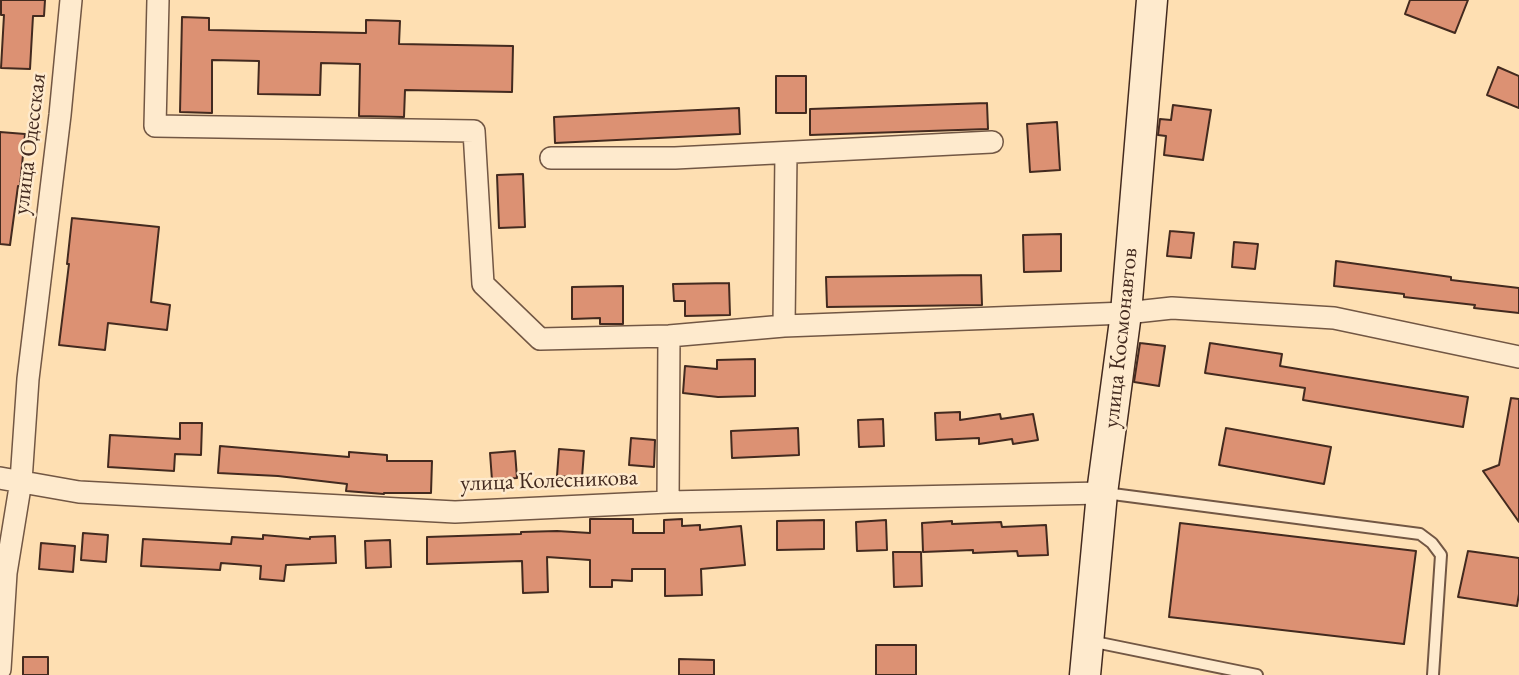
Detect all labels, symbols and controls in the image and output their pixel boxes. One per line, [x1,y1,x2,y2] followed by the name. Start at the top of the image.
[8,72,52,216] street label: улица Одесская
[1098,247,1144,429] street label: улица Космонавтов
[460,464,638,498] street label: улица Колесникова

